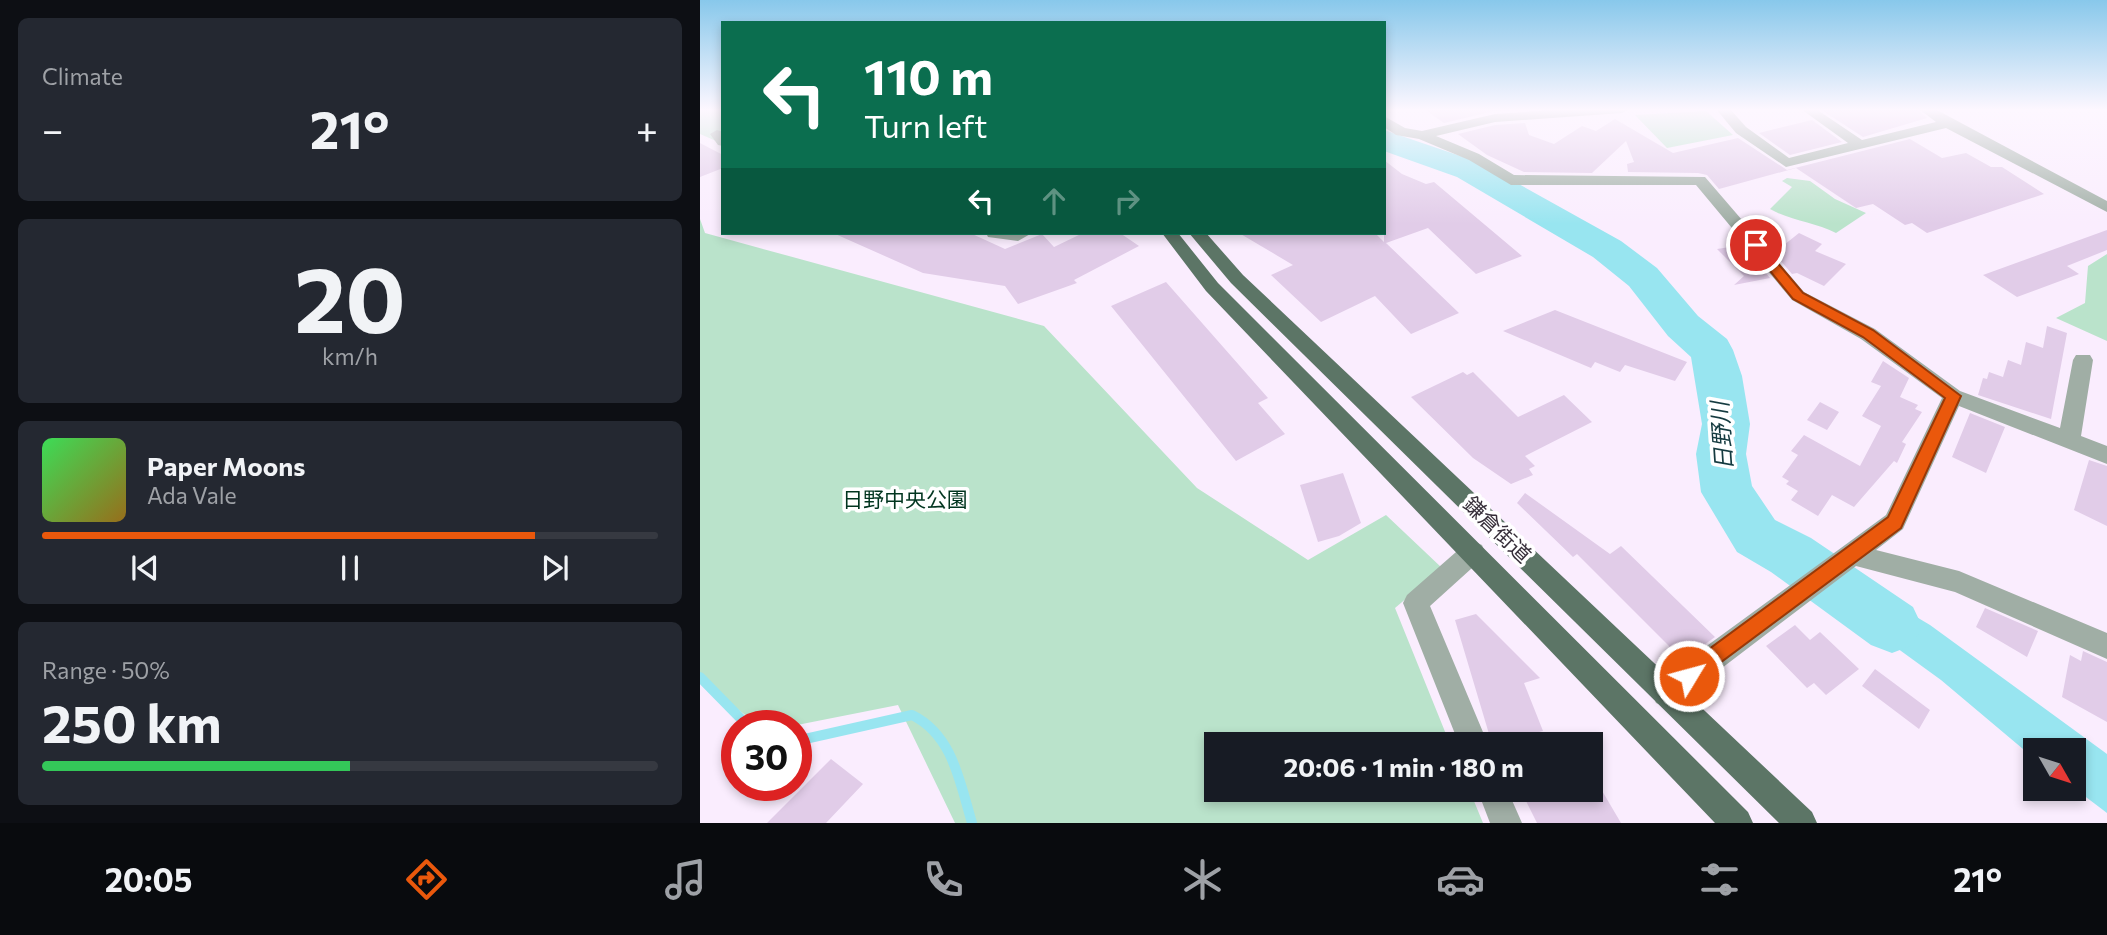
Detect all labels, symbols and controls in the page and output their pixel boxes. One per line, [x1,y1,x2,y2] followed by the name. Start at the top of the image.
[864,45,993,105] text: 110 m
[749,49,840,140] icon: left
[42,62,123,90] text: Climate
[310,96,389,160] text: 21°
[42,105,64,152] text: −
[636,105,658,152] text: +
[864,105,988,145] text: Turn left
[962,182,1000,220] icon: left
[1035,182,1073,220] icon: ahead
[1108,182,1146,220] icon: right
[1726,215,1786,275] pin
[1737,226,1775,264] icon: arrive
[294,240,406,352] text: 20
[322,342,378,370] text: km/h
[1704,398,1737,471] water label: 日野川
[147,450,305,481] text: Paper Moons
[147,481,237,509] text: Ada Vale
[842,486,968,511] park label: 日野中央公園
[1459,491,1537,567] street label: 鎌倉街道
[126,549,164,587] icon: previous
[331,549,369,587] icon: pause
[536,549,574,587] icon: next
[1652,639,1726,713] position arrow
[42,656,170,684] text: Range · 50%
[42,690,222,754] text: 250 km
[721,710,812,801] speed limit sign: 30
[2023,738,2086,802] north arrow
[2023,738,2086,801] map controls
[1283,751,1524,782] text: 20:06 · 1 min · 180 m
[402,855,451,904] icon: directions
[661,855,710,904] icon: music
[919,855,968,904] icon: phone
[1178,855,1227,904] icon: climate
[1436,855,1485,904] icon: car
[1695,855,1744,904] icon: filters
[105,859,192,899] text: 20:05
[1953,859,2002,899] text: 21°

